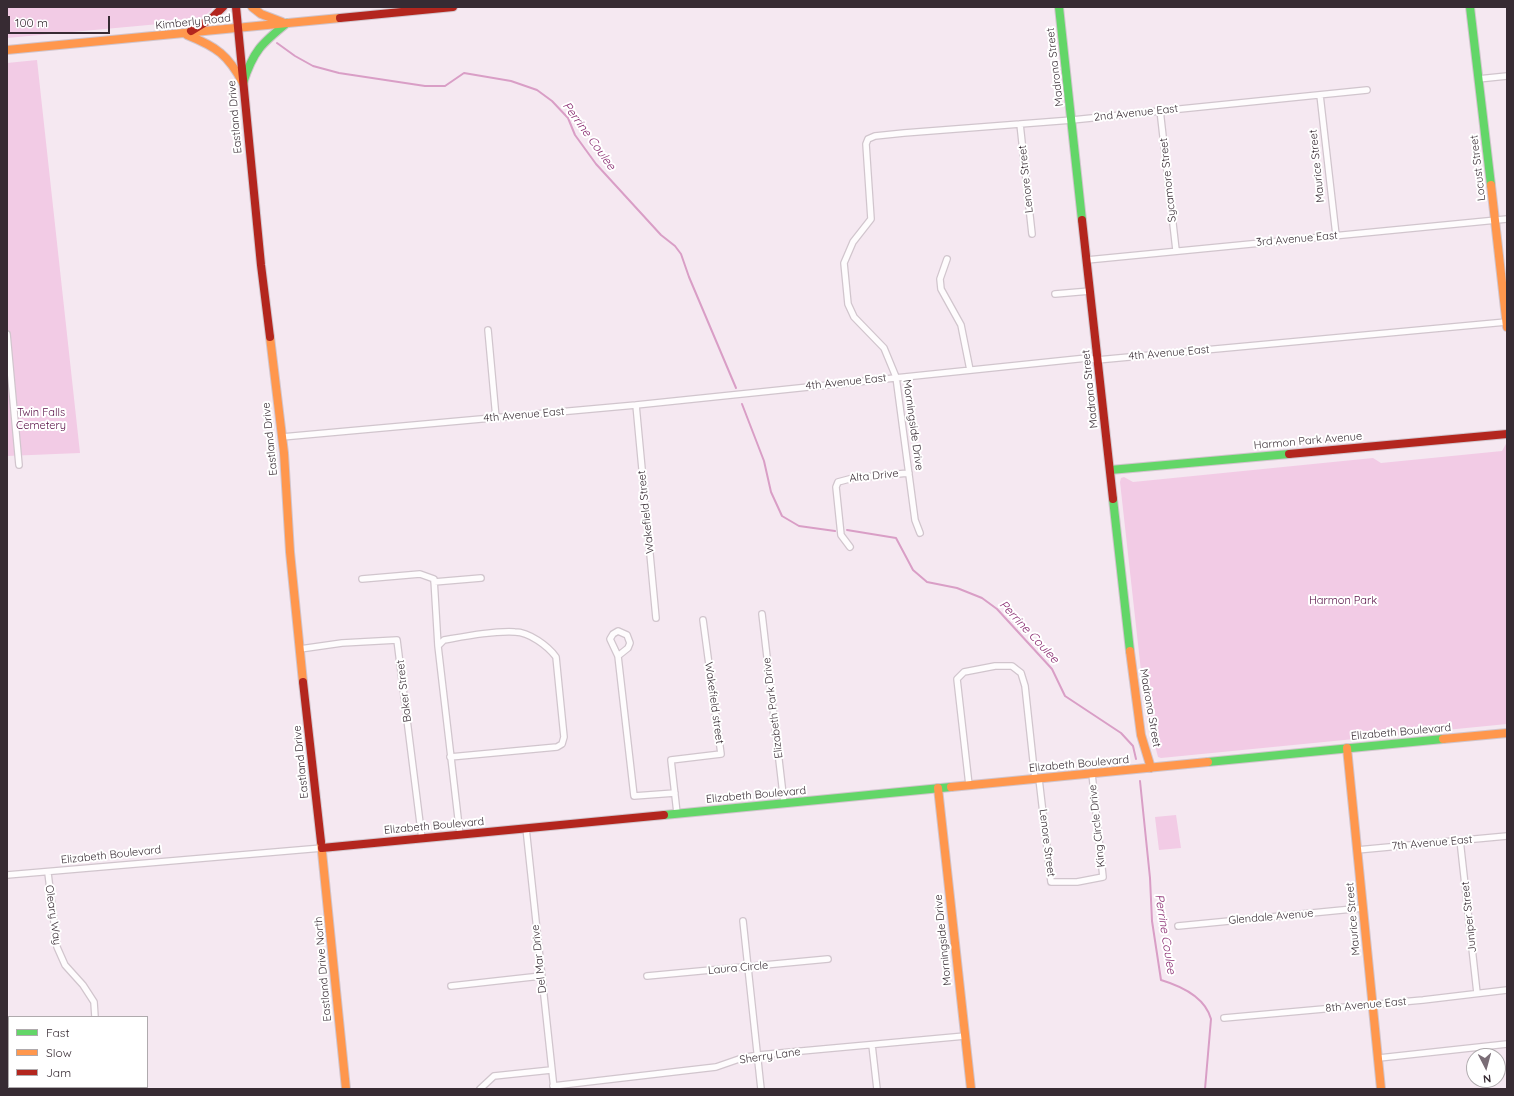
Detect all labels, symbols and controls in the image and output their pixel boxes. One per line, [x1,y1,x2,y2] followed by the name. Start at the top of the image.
[10,8,112,34] scale bar
[155,11,231,33] street label: Kimberly Road
[15,15,48,30] text: 100 m
[1044,27,1066,107] street label: Madrona Street
[225,80,245,154] street label: Eastland Drive
[559,99,619,173] water label: Perrine Coulee
[1093,102,1179,124] street label: 2nd Avenue East
[1307,129,1327,203] street label: Maurice Street
[1467,134,1489,202] street label: Locust Street
[1157,137,1179,223] street label: Sycamore Street
[1016,144,1036,214] street label: Lenore Street
[1256,229,1338,249] street label: 3rd Avenue East
[1128,343,1210,363] street label: 4th Avenue East
[1079,349,1101,429] street label: Madrona Street
[805,371,887,393] street label: 4th Avenue East
[900,379,926,471] street label: Morningside Drive
[260,402,280,476] street label: Eastland Drive
[483,405,565,425] street label: 4th Avenue East
[16,406,66,432] park label: Twin Falls Cemetery
[1253,430,1363,452] street label: Harmon Park Avenue
[849,467,899,485] street label: Alta Drive
[635,470,657,554] street label: Wakefield Street
[1309,594,1377,608] park label: Harmon Park
[996,598,1062,666] water label: Perrine Coulee
[760,657,786,759] street label: Elizabeth Park Drive
[394,659,414,723] street label: Baker Street
[702,661,726,745] street label: Wakefield street
[1137,668,1163,748] street label: Madrona Street
[1350,721,1452,743] street label: Elizabeth Boulevard
[291,725,311,799] street label: Eastland Drive
[1028,753,1130,775] street label: Elizabeth Boulevard
[705,784,807,806] street label: Elizabeth Boulevard
[1086,784,1108,868] street label: King Circle Drive
[1036,808,1058,878] street label: Lenore Street
[383,815,485,837] street label: Elizabeth Boulevard
[1391,833,1473,853] street label: 7th Avenue East
[60,843,162,867] street label: Elizabeth Boulevard
[1459,881,1479,953] street label: Juniper Street
[1343,882,1363,956] street label: Maurice Street
[42,884,64,946] street label: Oleary Way
[1152,893,1178,975] water label: Perrine Coulee
[932,894,954,986] street label: Morningside Drive
[1228,907,1314,927] street label: Glendale Avenue
[312,916,334,1022] street label: Eastland Drive North
[529,924,549,994] street label: Del Mar Drive
[707,959,769,977] street label: Laura Circle
[1325,995,1407,1015] street label: 8th Avenue East
[8,1016,148,1088] legend
[46,1025,70,1040] text: Fast
[46,1045,72,1060] text: Slow
[739,1045,801,1067] street label: Sherry Lane
[1466,1048,1506,1088] north arrow
[46,1065,71,1080] text: Jam
[1482,1072,1492,1086] text: N

